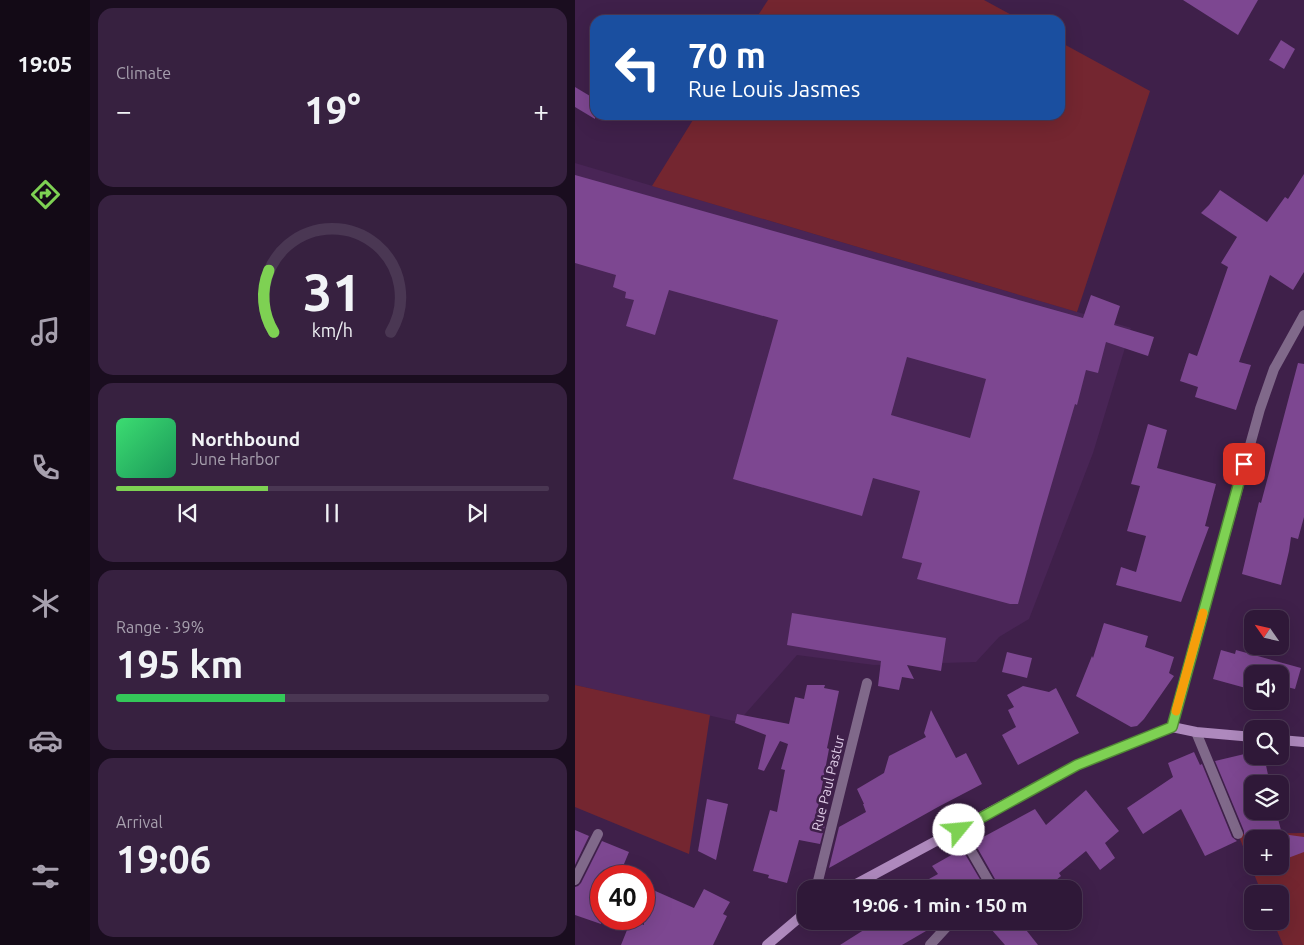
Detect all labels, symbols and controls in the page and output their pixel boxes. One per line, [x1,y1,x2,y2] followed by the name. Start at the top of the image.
[605,35,670,100] icon: left
[688,35,766,75] text: 70 m
[17,51,73,76] text: 19:05
[116,64,171,82] text: Climate
[688,76,860,101] text: Rue Louis Jasmes
[304,89,361,131] text: 19°
[116,95,132,126] text: −
[533,95,549,126] text: +
[28,177,63,212] icon: directions
[303,263,362,321] text: 31
[28,314,63,349] icon: music
[312,320,353,340] text: km/h
[191,428,300,450] text: Northbound
[1223,443,1265,485] pin
[28,450,63,485] icon: phone
[191,450,280,468] text: June Harbor
[1230,450,1258,478] icon: arrive
[174,499,202,527] icon: previous
[318,499,346,527] icon: pause
[463,499,491,527] icon: next
[28,586,63,621] icon: climate
[1244,610,1289,655] north arrow
[1244,610,1289,930] map controls
[116,618,204,636] text: Range · 39%
[116,643,243,685] text: 195 km
[1244,665,1289,710] button: sound
[1244,720,1289,765] button: search
[28,723,63,758] icon: car
[808,733,848,833] street label: Rue Paul Pastur
[1244,775,1289,820] button: layers
[932,803,984,855] position arrow
[116,813,163,831] text: Arrival
[1244,830,1289,875] button: +
[116,838,211,880] text: 19:06
[28,859,63,894] icon: filters
[590,865,655,930] speed limit sign: 40
[1244,885,1289,930] button: −
[852,894,1027,916] text: 19:06 · 1 min · 150 m

